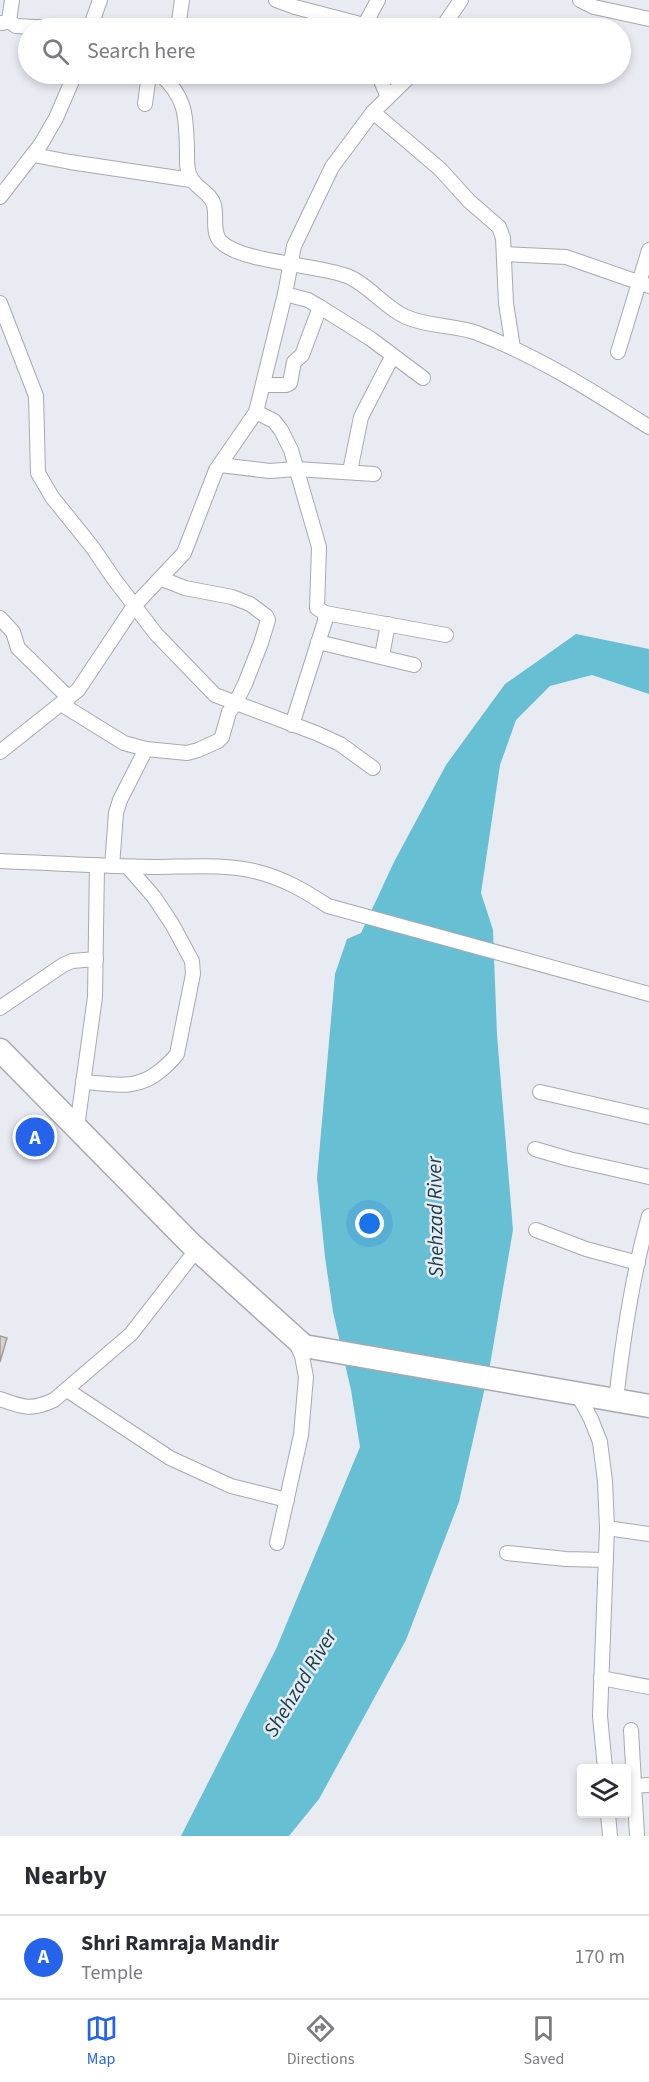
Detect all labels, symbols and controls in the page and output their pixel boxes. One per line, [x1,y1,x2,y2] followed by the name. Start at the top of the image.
[18,18,631,84] search box
[39,35,72,68] icon: search
[87,35,195,67] text: Search here
[15,1114,54,1160] pin: A
[419,1155,451,1278] water label: Shehzad River
[355,1209,384,1238] your location
[256,1623,344,1743] water label: Shehzad River
[577,1764,631,1818] map controls
[577,1764,631,1818] button: layers
[24,1857,107,1894] text: Nearby
[81,1927,279,1959] text: Shri Ramraja Mandir
[38,1943,49,1971] text: A
[575,1943,625,1971] text: 170 m
[81,1959,143,1987] text: Temple
[85,2012,118,2070] tab: Map
[287,2012,354,2070] tab: Directions
[524,2012,564,2070] tab: Saved

